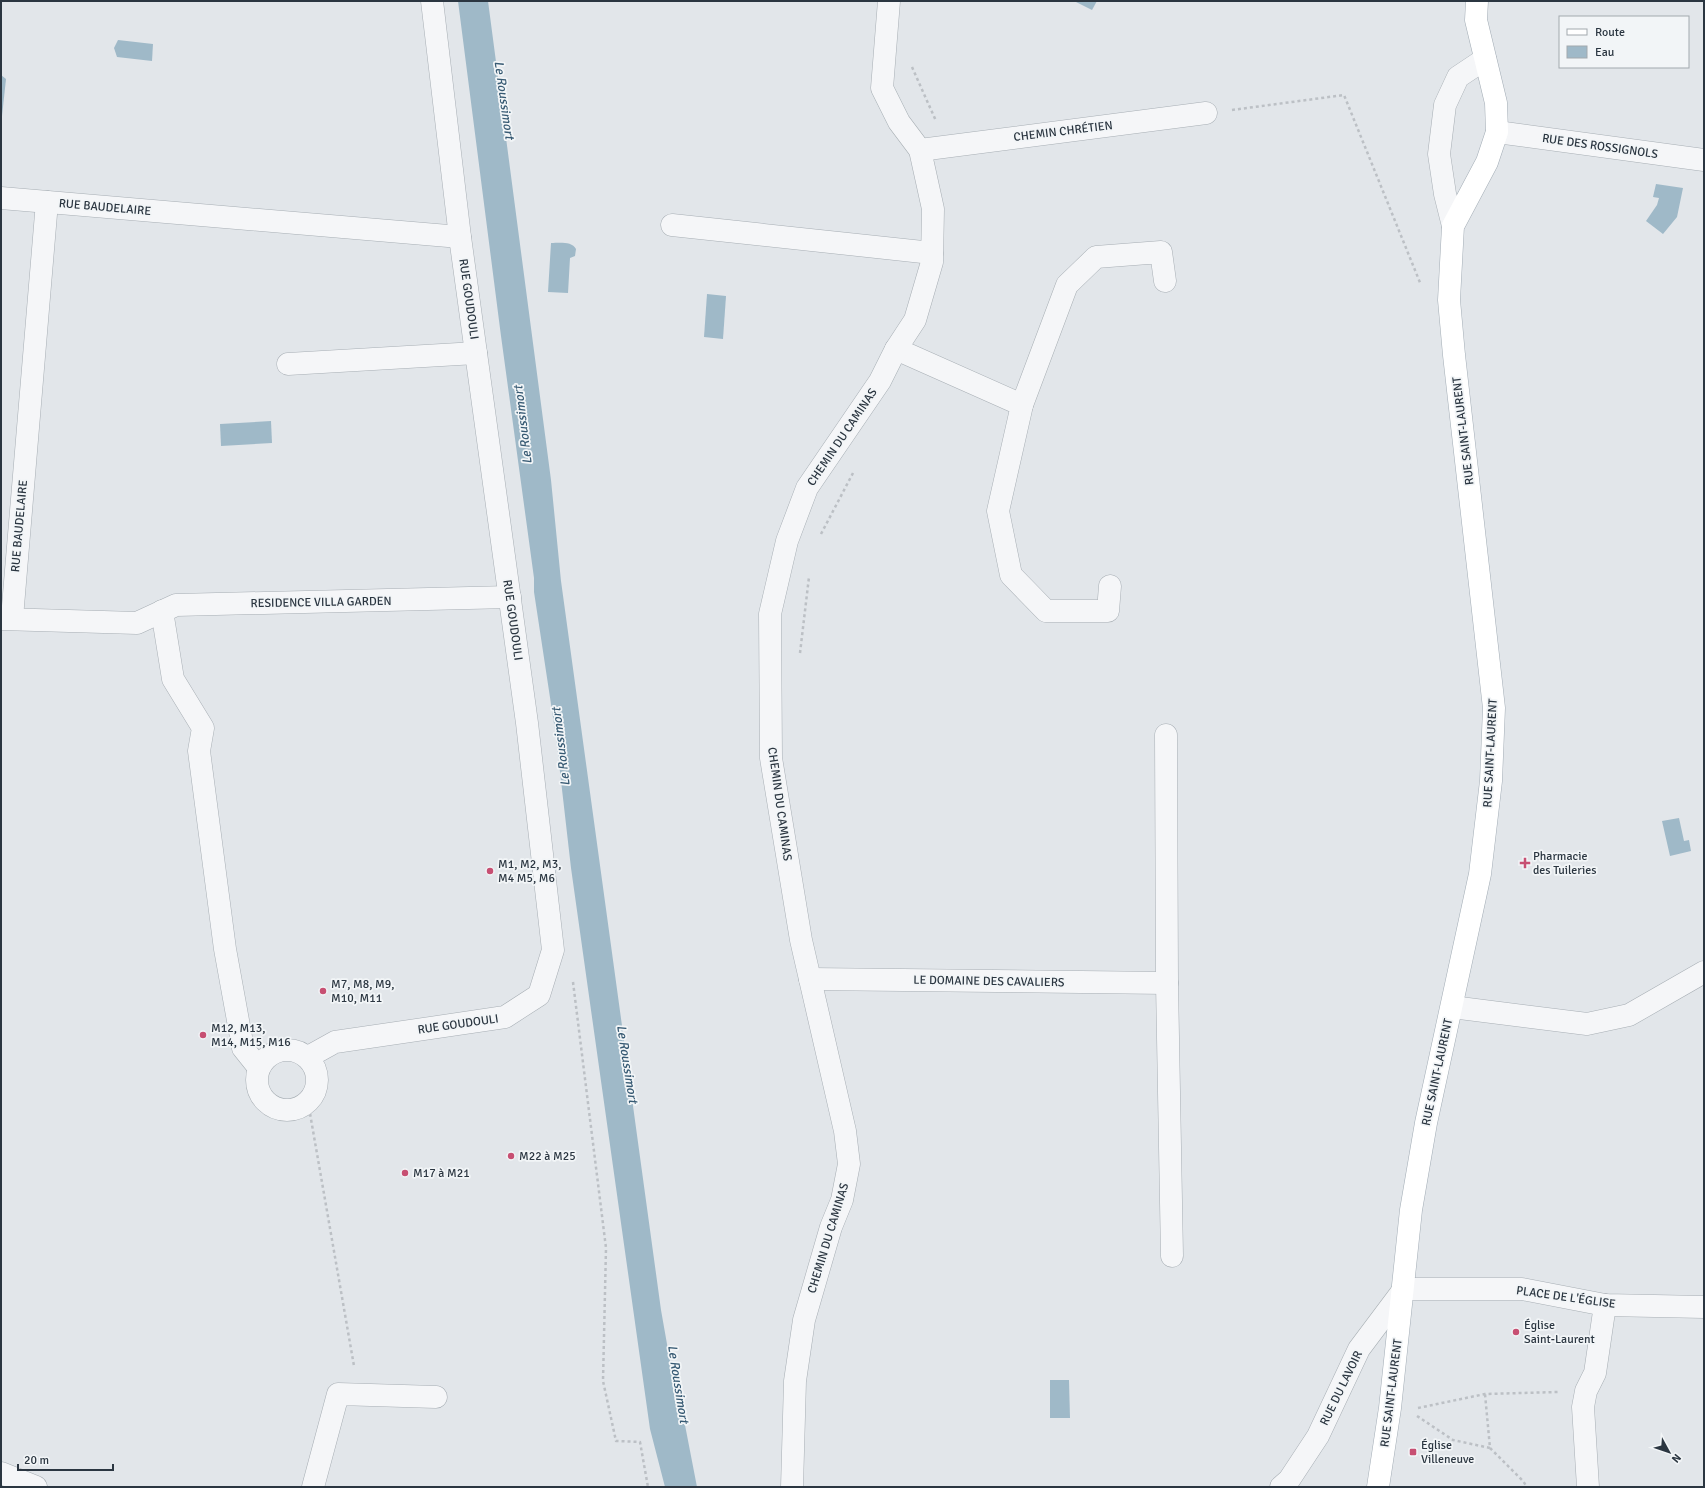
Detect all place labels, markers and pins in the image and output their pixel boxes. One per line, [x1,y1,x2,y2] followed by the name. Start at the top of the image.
[1533,849,1596,878] place label: Pharmacie des Tuileries
[498,857,561,886] place label: M1, M2, M3, M4 M5, M6
[1520,858,1530,868] marker: Pharmacie des Tuileries
[485,866,495,876] marker: M1, M2, M3, M4 M5, M6
[331,977,394,1006] place label: M7, M8, M9, M10, M11
[318,986,328,996] marker: M7, M8, M9, M10, M11
[211,1021,291,1050] place label: M12, M13, M14, M15, M16
[198,1030,208,1040] marker: M12, M13, M14, M15, M16
[519,1149,576,1164] place label: M22 à M25
[506,1151,516,1161] marker: M22 à M25
[413,1166,470,1181] place label: M17 à M21
[400,1168,410,1178] marker: M17 à M21
[1524,1318,1595,1347] place label: Église Saint-Laurent
[1511,1327,1521,1337] marker: Église Saint-Laurent
[1421,1438,1474,1467] place label: Église Villeneuve
[1408,1447,1418,1457] marker: Église Villeneuve

